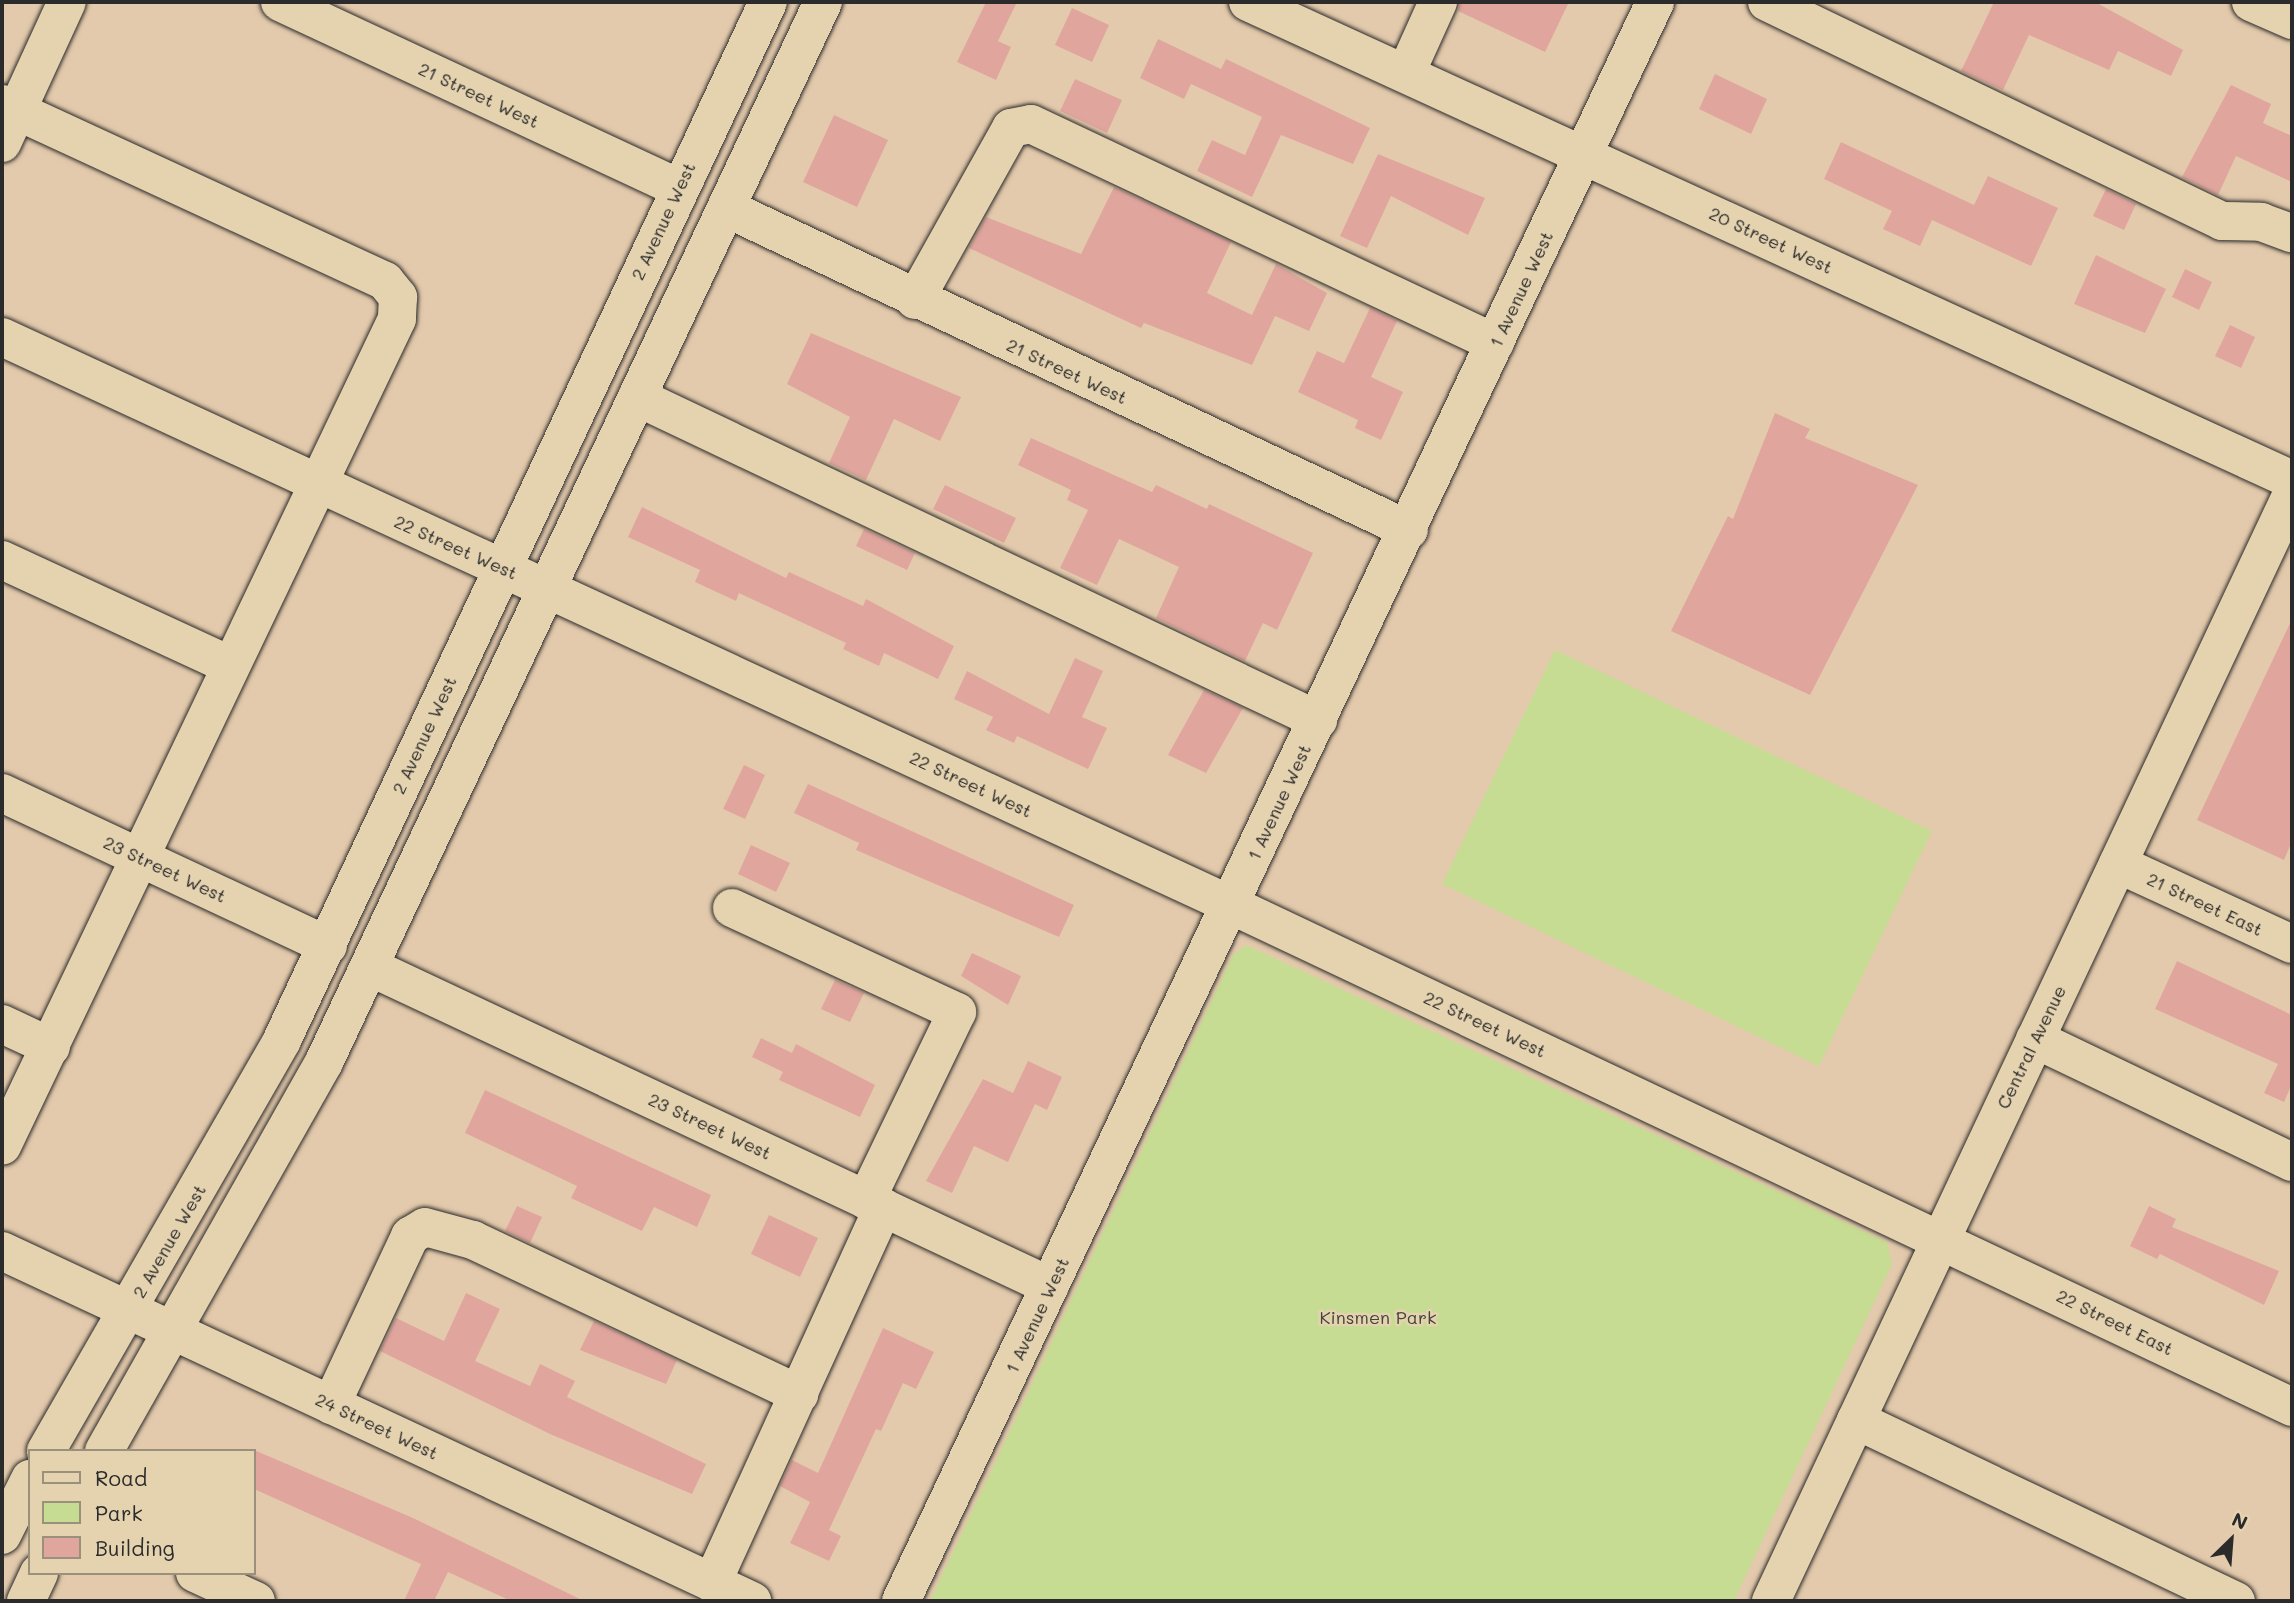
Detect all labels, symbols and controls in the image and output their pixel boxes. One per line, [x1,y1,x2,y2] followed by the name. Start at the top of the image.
[415,58,543,132] street label: 21 Street West
[626,159,700,283] street label: 2 Avenue West
[1706,202,1836,278] street label: 20 Street West
[1485,228,1557,350] street label: 1 Avenue West
[1003,334,1131,408] street label: 21 Street West
[391,510,521,584] street label: 22 Street West
[387,673,461,797] street label: 2 Avenue West
[1243,741,1315,863] street label: 1 Avenue West
[906,746,1036,822] street label: 22 Street West
[100,831,230,907] street label: 23 Street West
[2144,868,2266,940] street label: 21 Street East
[1992,982,2070,1112] street label: Central Avenue
[1420,986,1550,1062] street label: 22 Street West
[645,1088,775,1164] street label: 23 Street West
[128,1180,210,1302] street label: 2 Avenue West
[1001,1254,1073,1376] street label: 1 Avenue West
[2053,1284,2177,1360] street label: 22 Street East
[1319,1306,1437,1328] park label: Kinsmen Park
[312,1388,442,1464] street label: 24 Street West
[28,1449,256,1575] legend
[95,1464,147,1491] text: Road
[95,1499,143,1526] text: Park
[2196,1505,2266,1575] north arrow
[2228,1506,2252,1535] text: N
[95,1534,175,1561] text: Building

